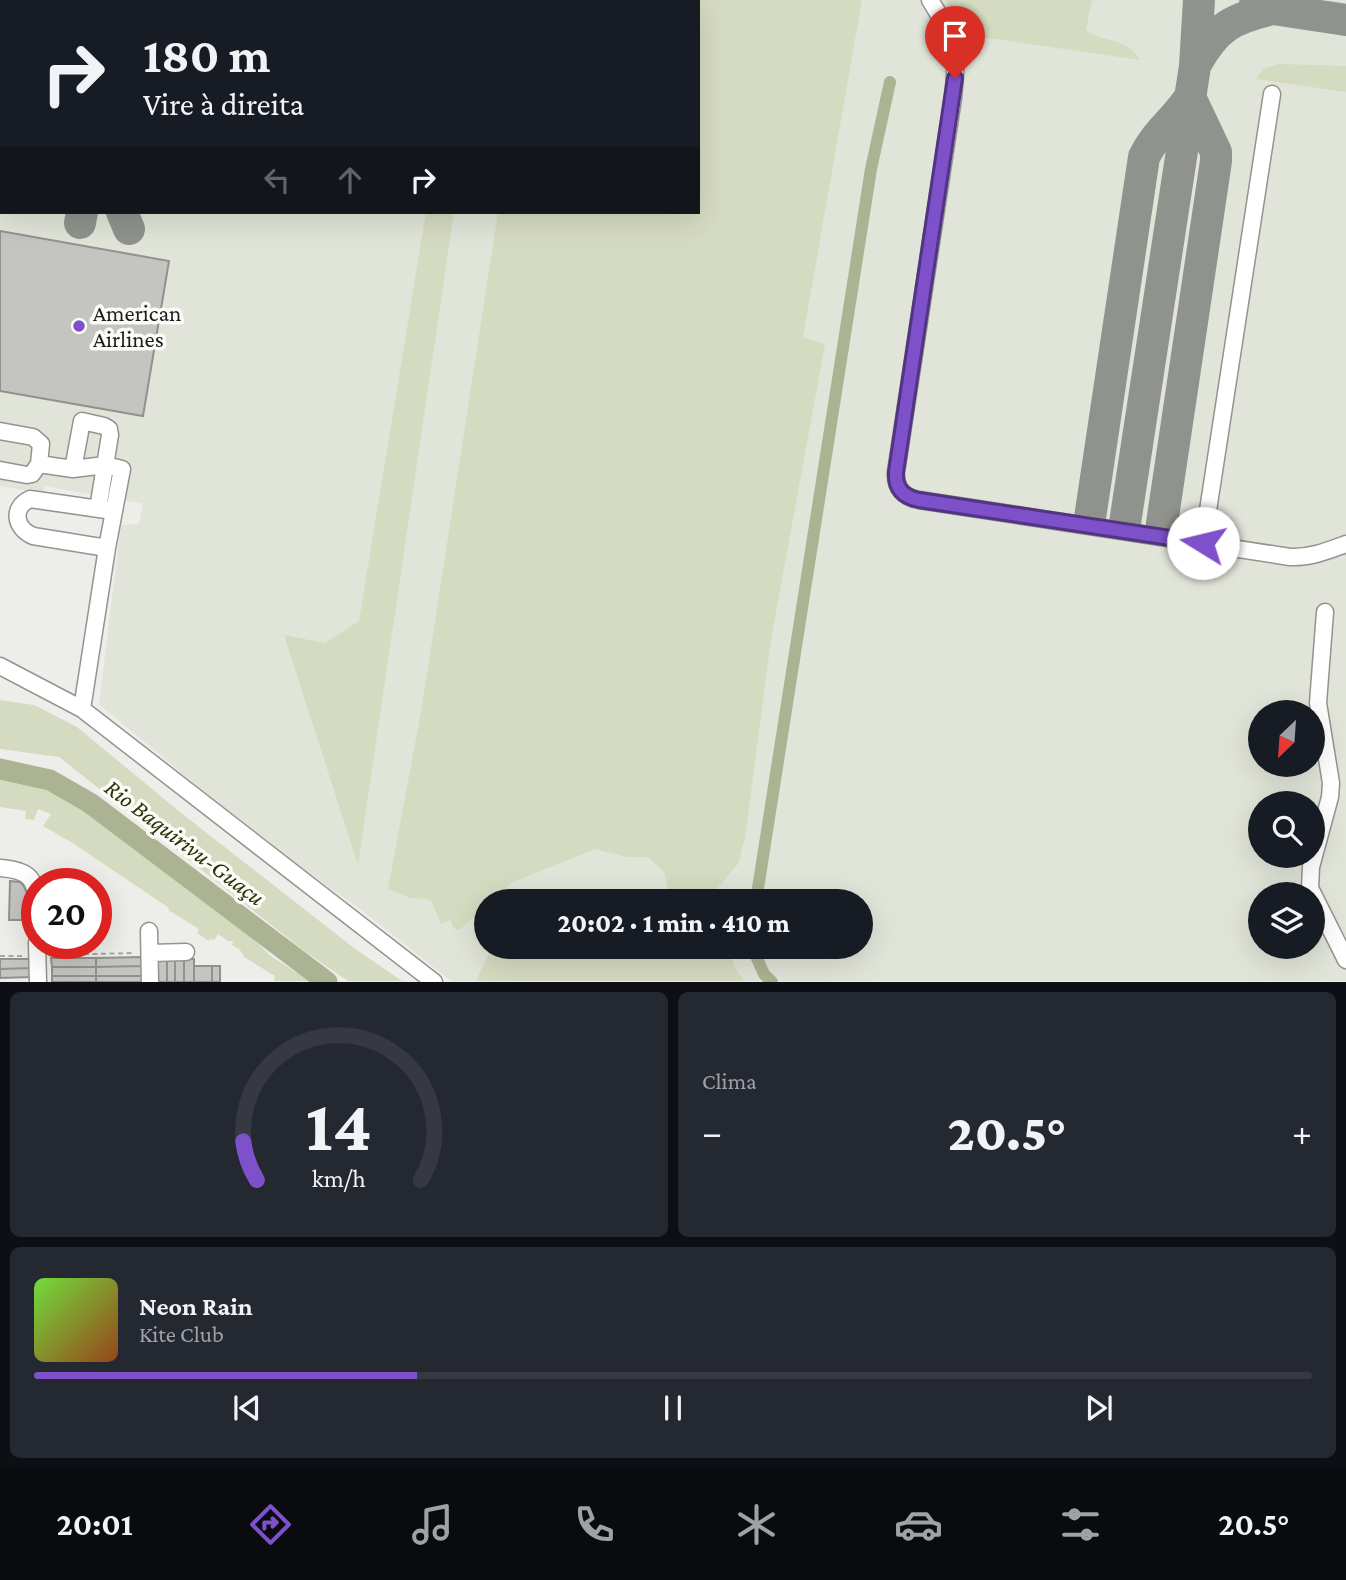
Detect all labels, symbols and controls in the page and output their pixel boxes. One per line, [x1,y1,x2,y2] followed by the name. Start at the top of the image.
[925,6,985,78] pin
[936,17,974,55] icon: arrive
[28,28,119,119] icon: right
[143,28,271,83] text: 180 m
[143,86,304,122] text: Vire à direita
[258,161,296,199] icon: left
[331,161,369,199] icon: ahead
[404,161,442,199] icon: right
[93,300,181,352] place label: American Airlines
[71,318,87,334] marker: American Airlines
[1166,506,1240,580] position arrow
[1248,700,1325,777] north arrow
[1248,700,1325,959] map controls
[100,773,270,911] water label: Rio Baquirivu-Guaçu
[1248,791,1325,868] button: search
[21,868,112,959] speed limit sign: 20
[1248,882,1325,959] button: layers
[557,909,790,938] text: 20:02 · 1 min · 410 m
[702,1068,757,1094] text: Clima
[306,1086,372,1167] text: 14
[947,1103,1067,1161] text: 20.5°
[702,1111,722,1153] text: −
[1292,1111,1312,1153] text: +
[312,1165,366,1192] text: km/h
[139,1292,253,1321] text: Neon Rain
[139,1321,224,1347] text: Kite Club
[228,1389,266,1427] icon: previous
[654,1389,692,1427] icon: pause
[1080,1389,1118,1427] icon: next
[246,1500,295,1549] icon: directions
[408,1500,457,1549] icon: music
[570,1500,619,1549] icon: phone
[732,1500,781,1549] icon: climate
[894,1500,943,1549] icon: car
[1056,1500,1105,1549] icon: filters
[57,1506,133,1542] text: 20:01
[1218,1506,1289,1542] text: 20.5°

